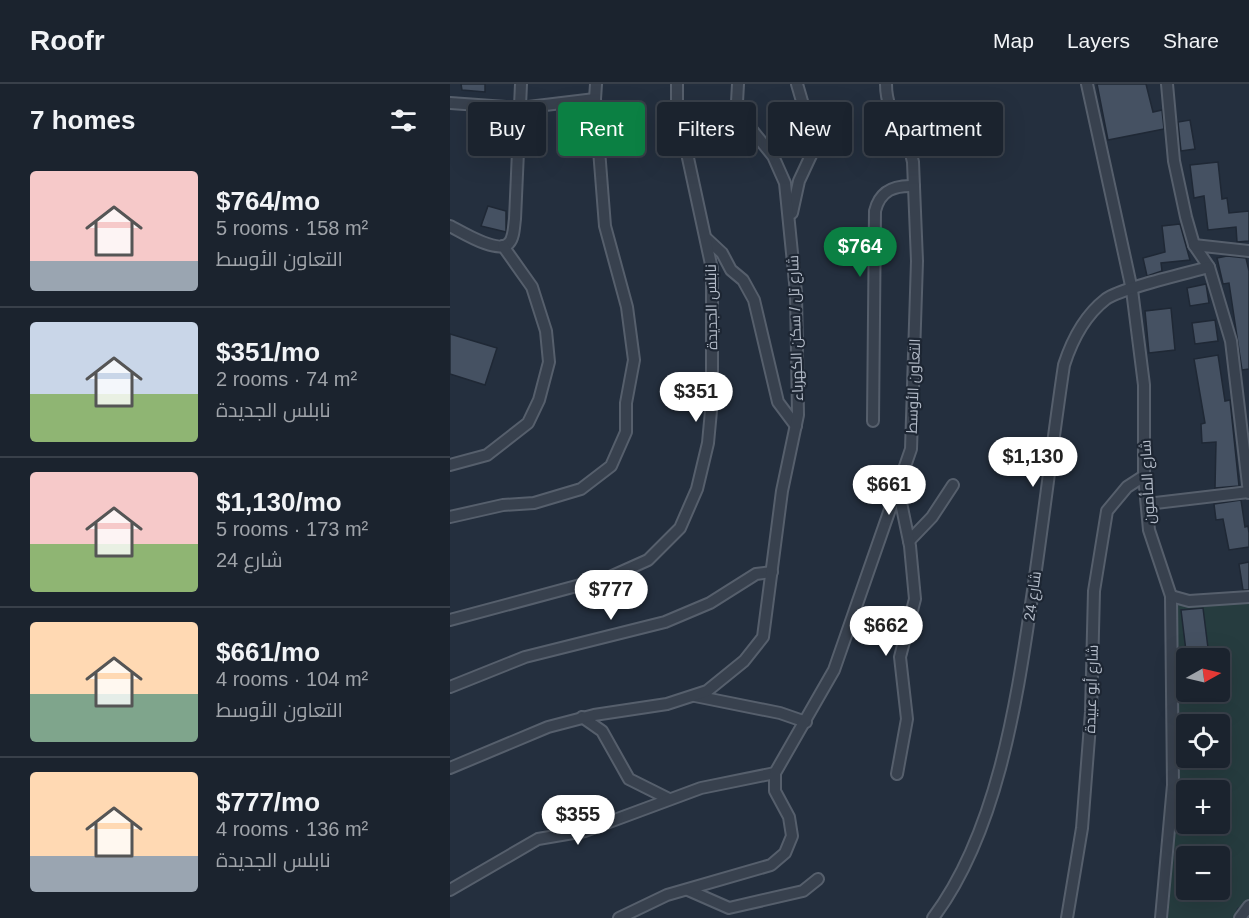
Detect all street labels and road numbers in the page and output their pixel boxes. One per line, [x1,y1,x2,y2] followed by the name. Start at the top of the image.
[784,255,809,401] street label: شارع تل / سكن الكهرباء
[702,264,722,350] street label: نابلس الجديدة
[903,338,925,434] street label: التعاون الأوسط
[1135,439,1161,525] street label: شارع المأمون
[1020,570,1047,622] street label: شارع 24
[1080,644,1104,734] street label: شارع أبو عبيدة

